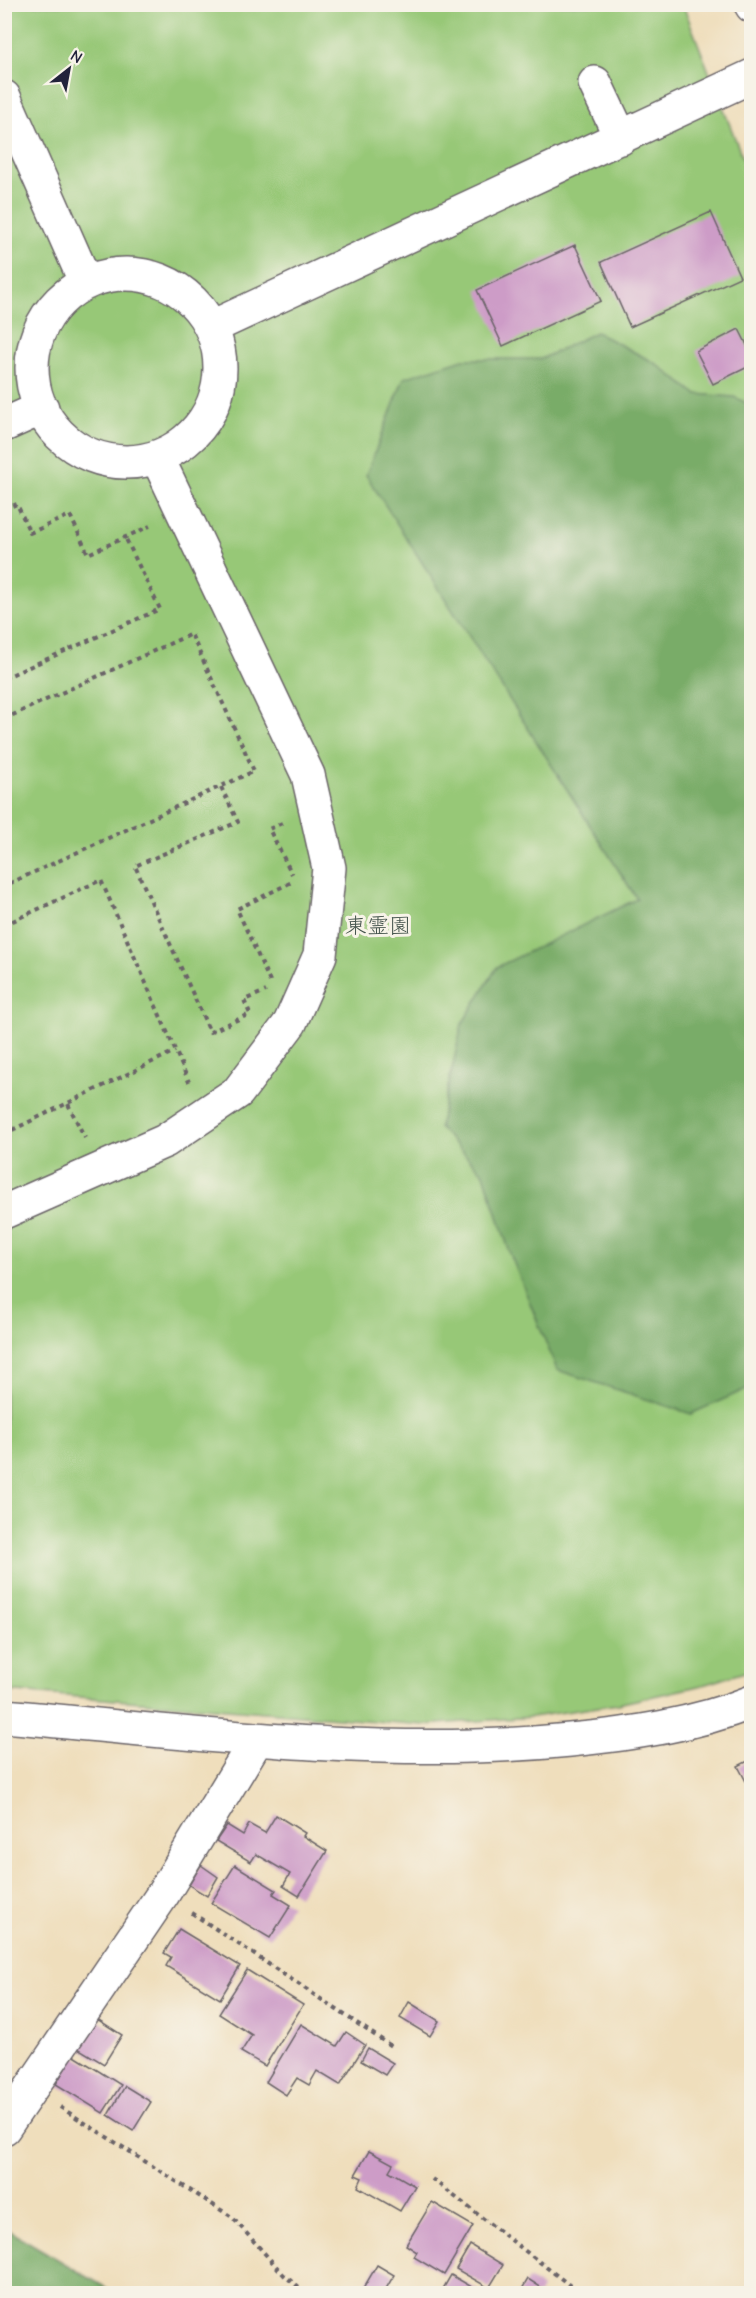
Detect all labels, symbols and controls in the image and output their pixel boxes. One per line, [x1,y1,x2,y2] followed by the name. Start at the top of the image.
[39,39,99,99] north arrow
[67,47,85,67] text: N
[345,913,411,939] park label: 東霊園

